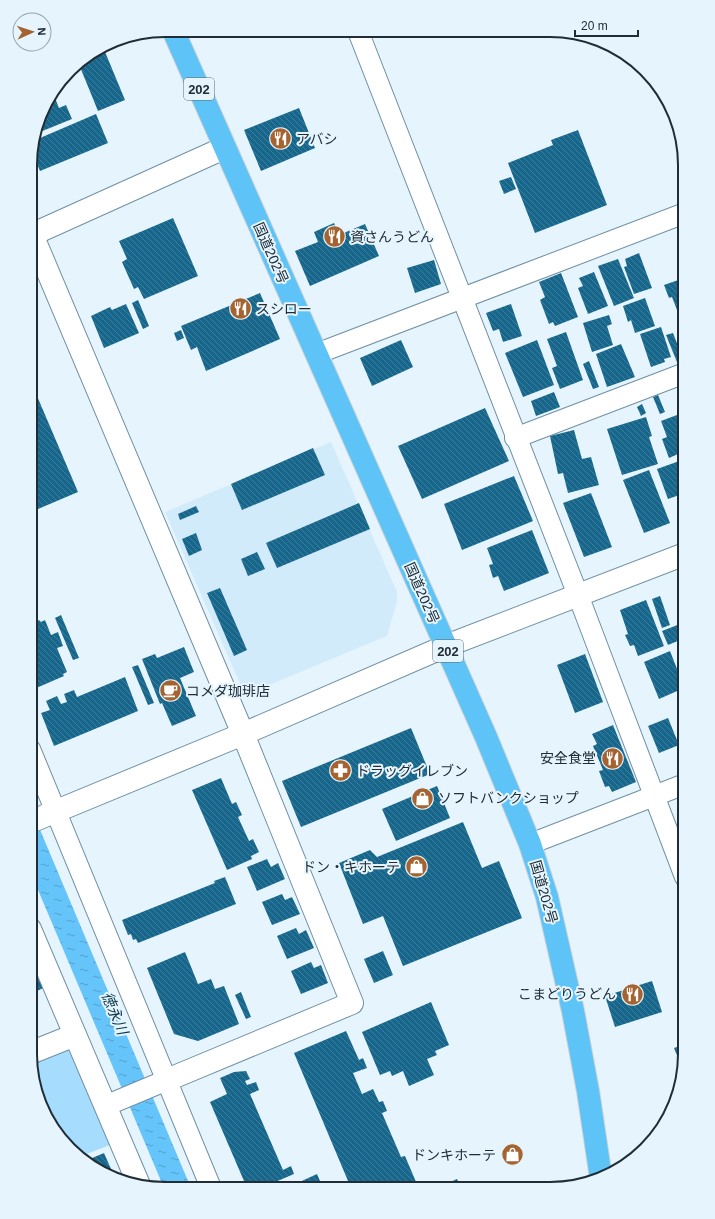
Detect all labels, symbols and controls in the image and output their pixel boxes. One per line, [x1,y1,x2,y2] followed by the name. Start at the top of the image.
[12,12,52,52] north arrow
[575,12,638,38] scale bar
[581,19,608,33] text: 20 m
[36,27,48,36] text: N
[184,78,214,100] road number: 202
[267,126,293,152] restaurant icon: アバシ
[296,131,337,147] place label: アバシ
[250,220,292,286] street label: 国道202号
[321,224,347,250] restaurant icon: 資さんうどん
[350,229,434,245] place label: 資さんうどん
[227,296,253,322] restaurant icon: スシロー
[256,301,312,317] place label: スシロー
[401,560,443,626] street label: 国道202号
[433,640,463,662] road number: 202
[157,678,183,704] cafe icon: コメダ珈琲店
[186,683,270,699] place label: コメダ珈琲店
[599,745,625,771] restaurant icon: 安全食堂
[540,750,596,766] place label: 安全食堂
[327,758,353,784] pharmacy icon: ドラッグイレブン
[356,763,468,779] place label: ドラッグイレブン
[410,785,436,811] shop icon: ソフトバンクショップ
[438,790,579,806] place label: ソフトバンクショップ
[403,854,429,880] shop icon: ドン・キホーテ
[527,858,561,926] street label: 国道202号
[302,859,400,875] place label: ドン・キホーテ
[619,981,645,1007] restaurant icon: こまどりうどん
[518,986,616,1002] place label: こまどりうどん
[98,989,132,1039] water label: 徳永川
[499,1142,525,1168] shop icon: ドンキホーテ
[412,1147,496,1163] place label: ドンキホーテ

